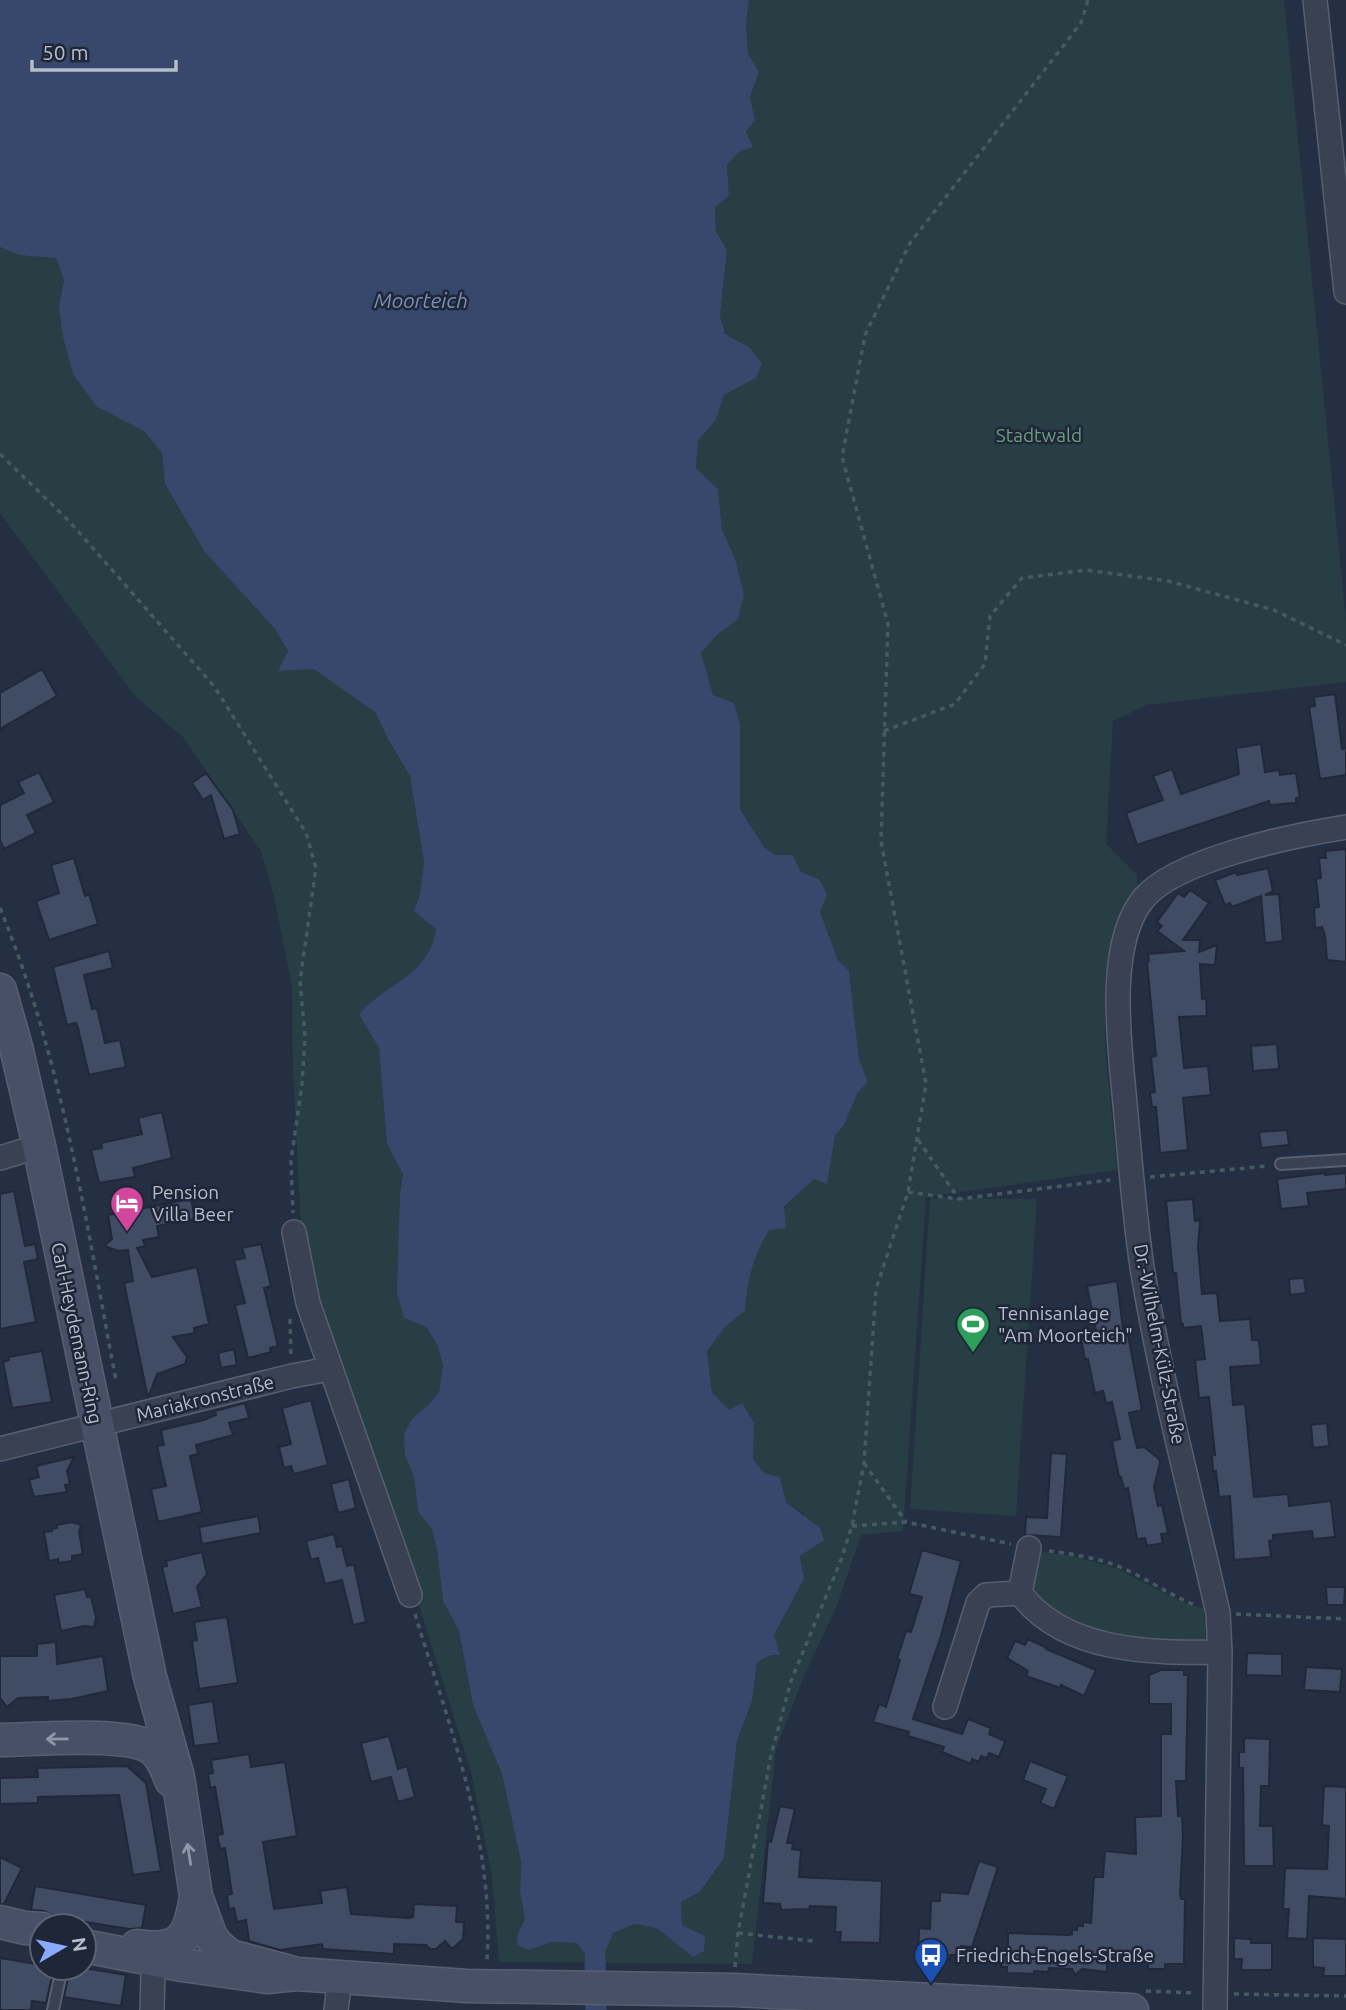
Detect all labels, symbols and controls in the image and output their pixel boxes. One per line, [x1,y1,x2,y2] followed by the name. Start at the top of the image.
[32,28,175,72] scale bar
[42,40,89,64] text: 50 m
[374,288,468,312] water label: Moorteich
[996,424,1082,446] park label: Stadtwald
[152,1181,234,1225] place label: Pension Villa Beer
[108,1184,146,1233] hotel icon: Pension Villa Beer
[47,1240,107,1426] street label: Carl-Heydemann-Ring
[1130,1242,1190,1446] street label: Dr.-Wilhelm-Külz-Straße
[998,1302,1133,1346] place label: Tennisanlage "Am Moorteich"
[954,1305,992,1354] sports icon: Tennisanlage "Am Moorteich"
[134,1370,276,1426] street label: Mariakronstraße
[46,1733,69,1746] one-way arrow
[182,1843,195,1866] one-way arrow
[28,1912,98,1982] north arrow
[68,1936,92,1953] text: N
[912,1936,950,1985] bus stop icon: Friedrich-Engels-Straße
[956,1944,1154,1966] place label: Friedrich-Engels-Straße

